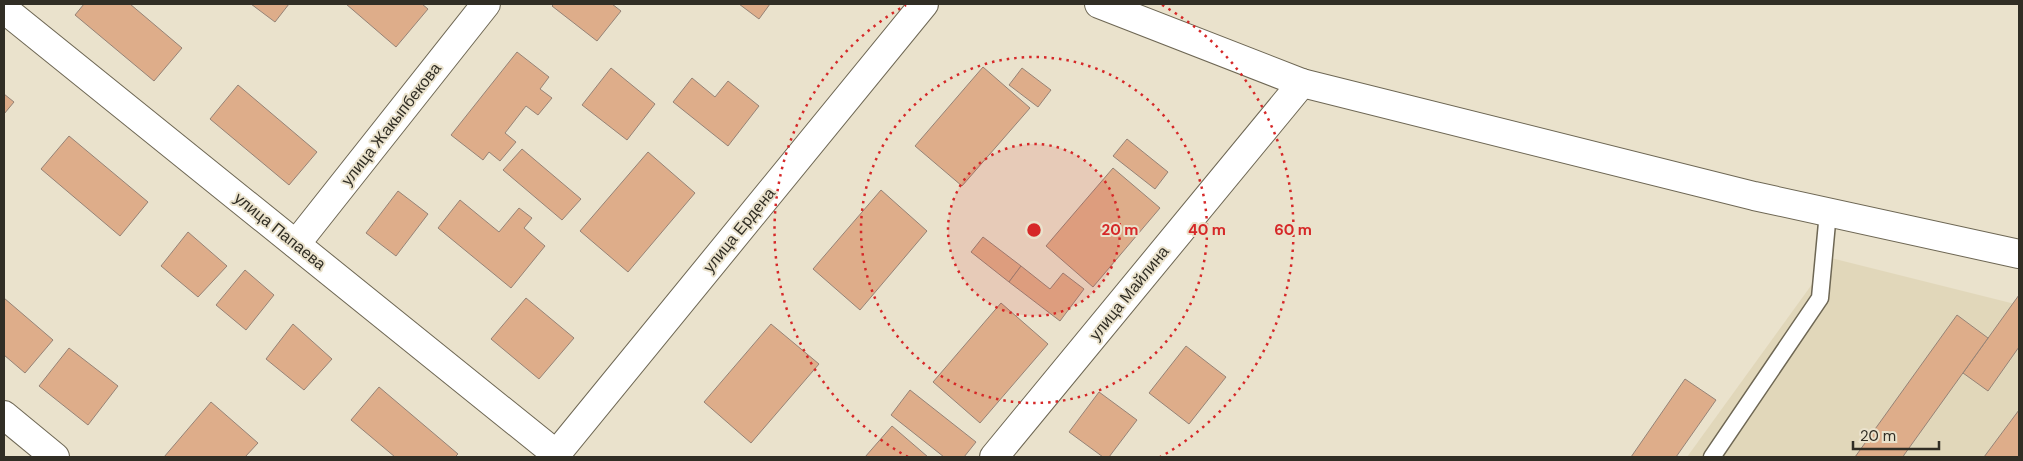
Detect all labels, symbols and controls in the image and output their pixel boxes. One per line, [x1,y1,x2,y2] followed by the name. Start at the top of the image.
[336,58,446,190] street label: улица Жакыпбекова
[698,183,780,277] street label: улица Ердена
[230,187,330,275] street label: улица Папаева
[1102,220,1138,240] text: 20 m
[1188,220,1226,240] text: 40 m
[1274,220,1312,240] text: 60 m
[1025,221,1043,239] centre of rings
[1084,241,1174,345] street label: улица Майлина
[1853,418,1939,450] scale bar
[1860,426,1896,446] text: 20 m

